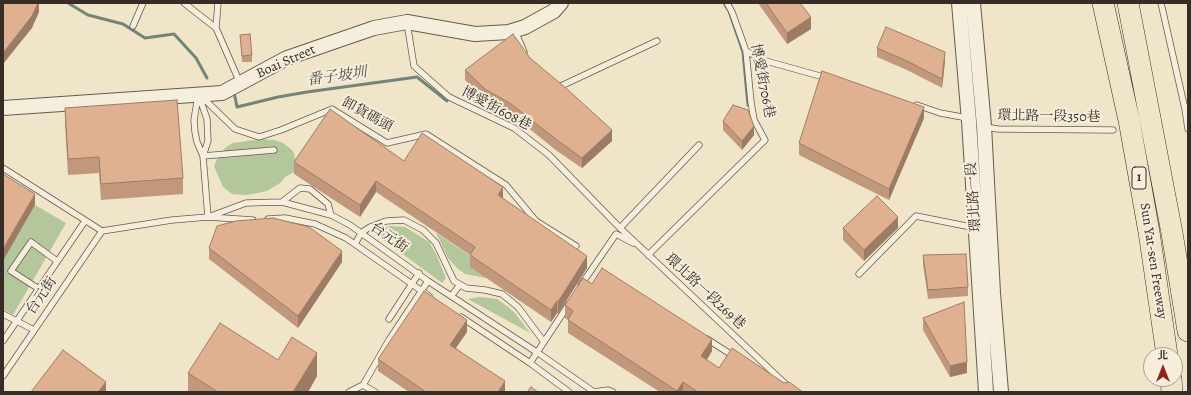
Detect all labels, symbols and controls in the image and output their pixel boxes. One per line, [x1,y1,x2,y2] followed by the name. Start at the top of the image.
[254,42,318,82] street label: Boai Street
[747,42,777,120] street label: 博愛街706巷
[306,64,368,90] water label: 番子坡圳
[458,84,534,134] street label: 博愛街608巷
[338,94,396,136] street label: 卸貨碼頭
[997,108,1101,126] street label: 環北路一段350巷
[963,161,985,233] street label: 環北路一段
[1132,167,1146,189] road number: 1
[1135,202,1171,320] street label: Sun Yat-sen Freeway
[367,219,411,257] street label: 台元街
[661,251,749,333] street label: 環北路一段269巷
[23,274,61,318] street label: 台元街
[1143,347,1183,387] north arrow
[1158,348,1169,363] text: 北

